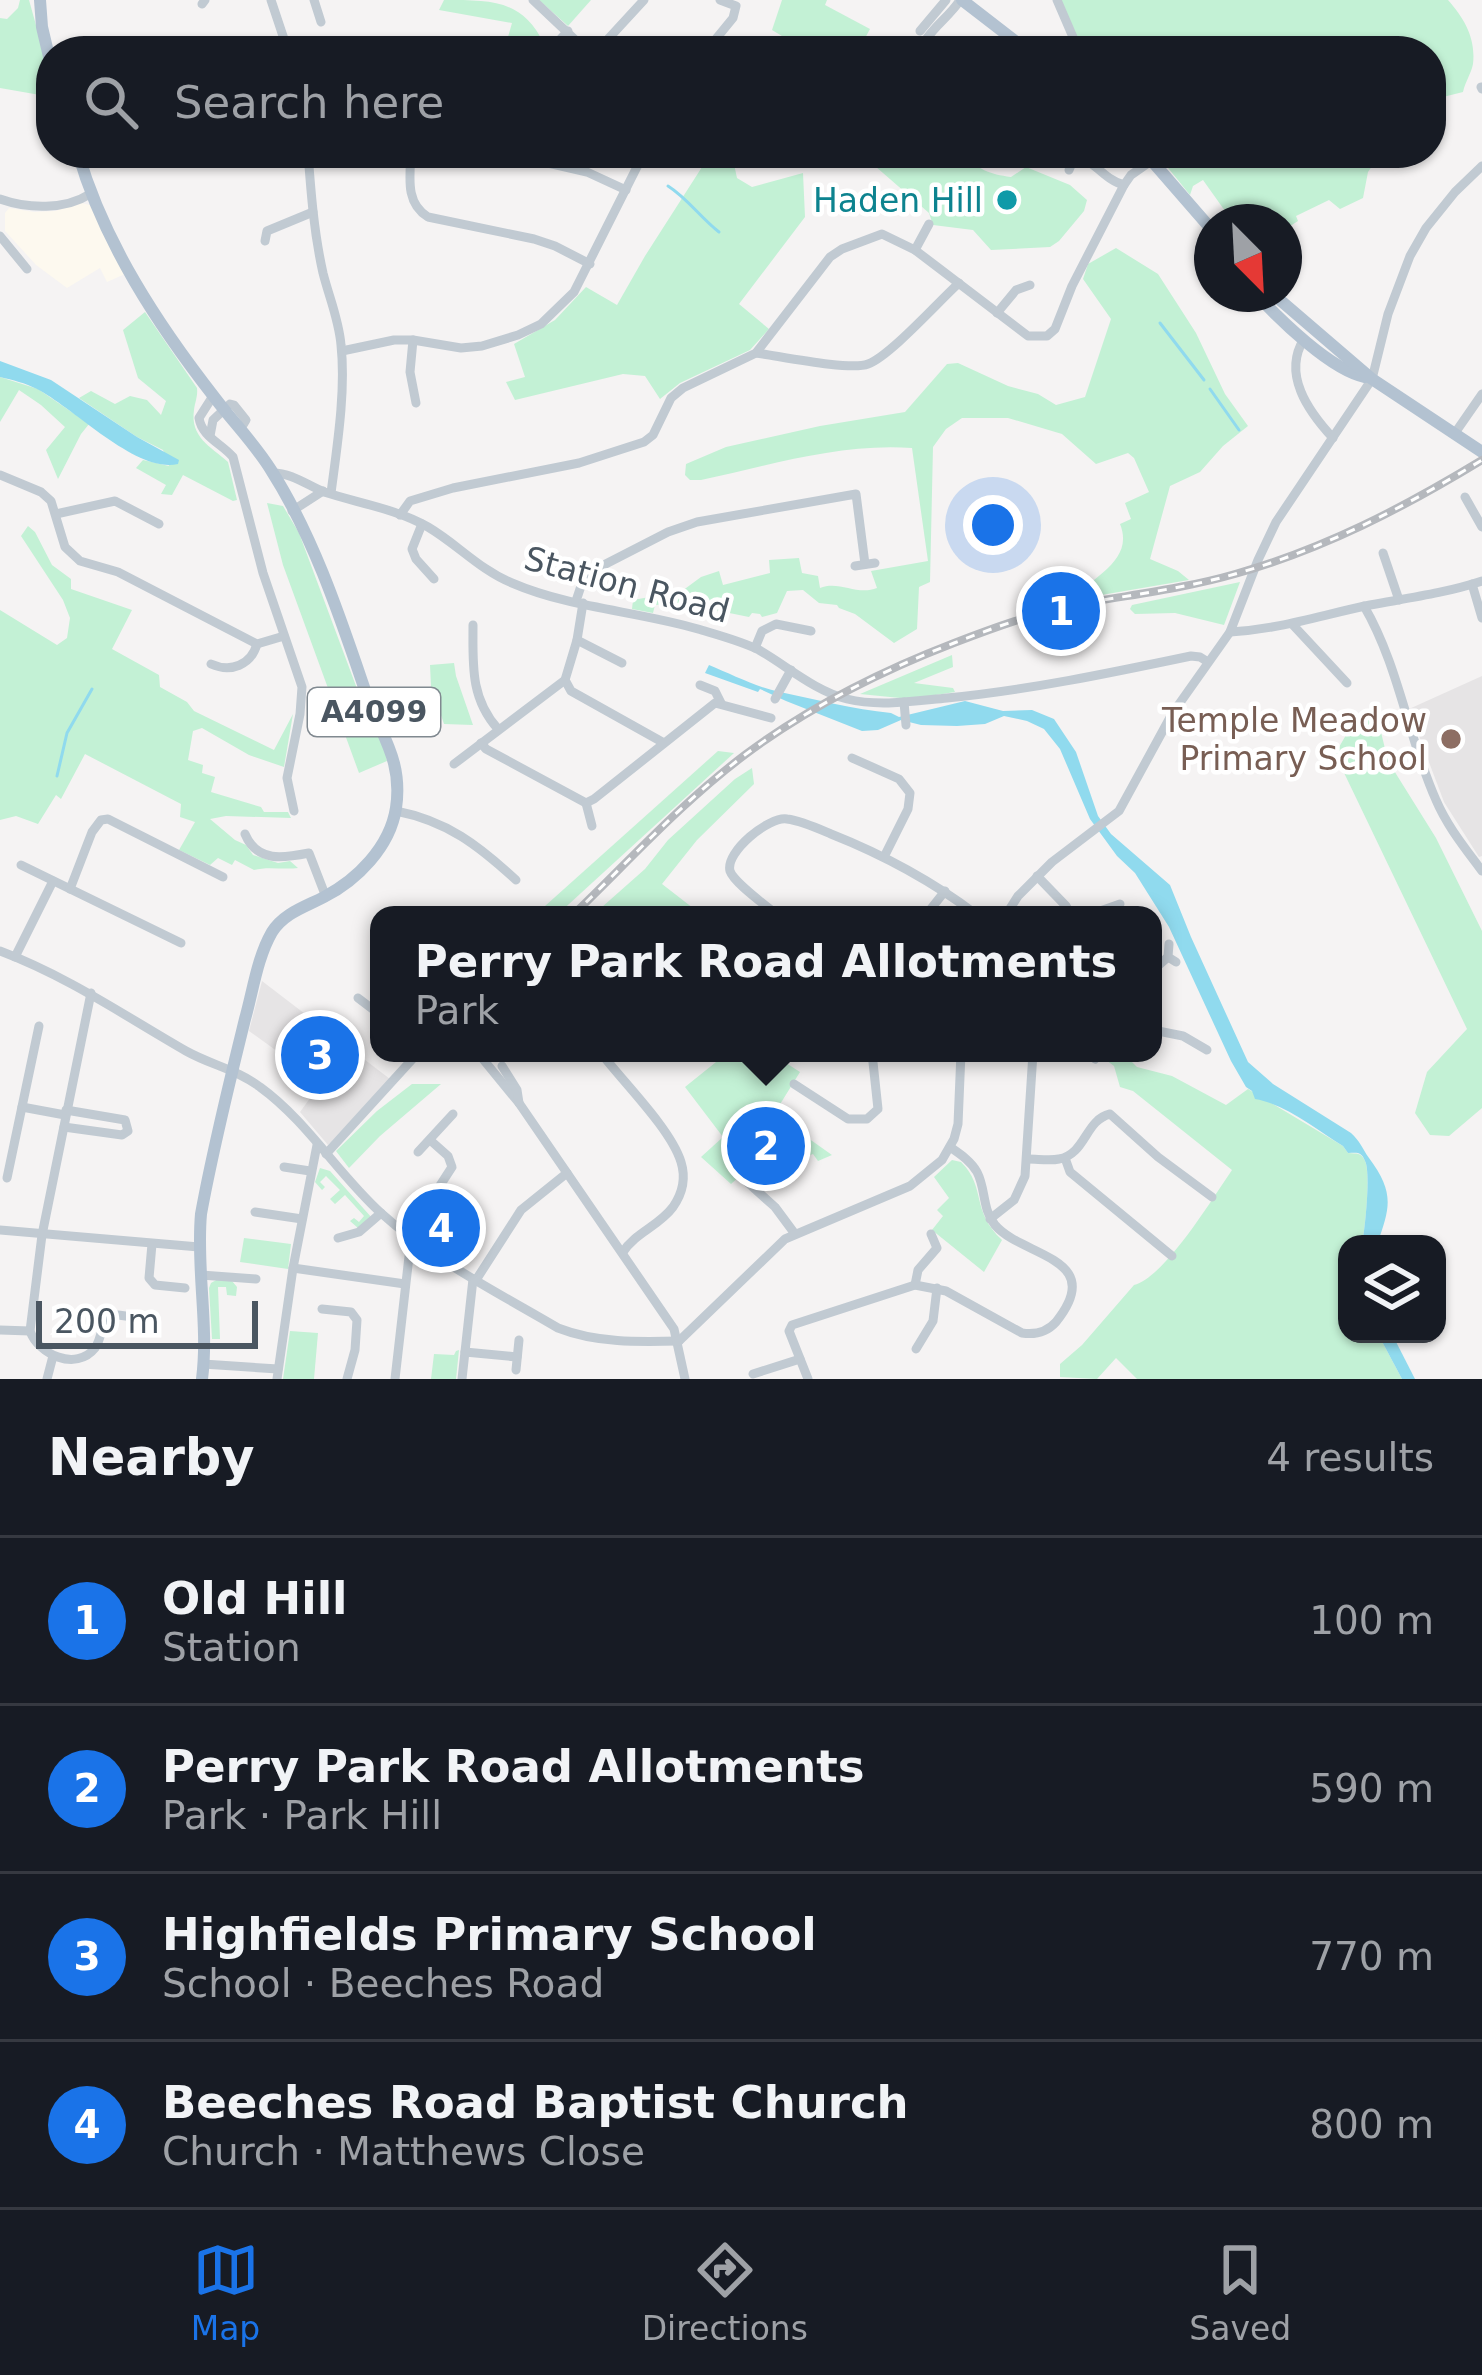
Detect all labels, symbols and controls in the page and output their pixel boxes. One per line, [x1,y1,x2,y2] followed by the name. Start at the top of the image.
[36,36,1446,168] search box
[78,69,144,135] icon: search
[174,76,444,129] text: Search here
[813,181,983,220] place label: Haden Hill
[994,187,1020,213] marker: Haden Hill
[1194,204,1302,312] north arrow
[963,495,1023,555] your location
[520,538,734,631] street label: Station Road
[1022,566,1100,656] pin: 1
[308,688,440,736] road number: A4099
[1161,701,1427,778] place label: Temple Meadow Primary School
[1438,726,1464,752] marker: Temple Meadow Primary School
[370,906,1162,1062] popup
[415,935,1117,988] text: Perry Park Road Allotments
[415,988,499,1033] text: Park
[281,1010,359,1100] pin: 3
[727,1101,805,1191] pin: 2
[402,1183,480,1273] pin: 4
[1338,1235,1446,1343] map controls
[1338,1235,1446,1343] button: layers
[36,1295,258,1348] scale bar
[54,1302,160,1341] text: 200 m
[48,1428,255,1487] text: Nearby
[1266,1435,1434,1480] text: 4 results
[162,1572,348,1625] text: Old Hill
[73,1598,101,1643] text: 1
[1309,1598,1434,1643] text: 100 m
[162,1625,301,1670] text: Station
[162,1740,864,1793] text: Perry Park Road Allotments
[73,1766,101,1811] text: 2
[1309,1766,1434,1811] text: 590 m
[162,1793,442,1838] text: Park · Park Hill
[162,1908,817,1961] text: Highfields Primary School
[73,1934,101,1979] text: 3
[1309,1934,1434,1979] text: 770 m
[162,1961,604,2006] text: School · Beeches Road
[162,2076,909,2129] text: Beeches Road Baptist Church
[73,2102,101,2147] text: 4
[1309,2102,1434,2147] text: 800 m
[162,2129,645,2174] text: Church · Matthews Close
[191,2237,260,2348] tab: Map
[642,2237,808,2348] tab: Directions
[1189,2237,1291,2348] tab: Saved

